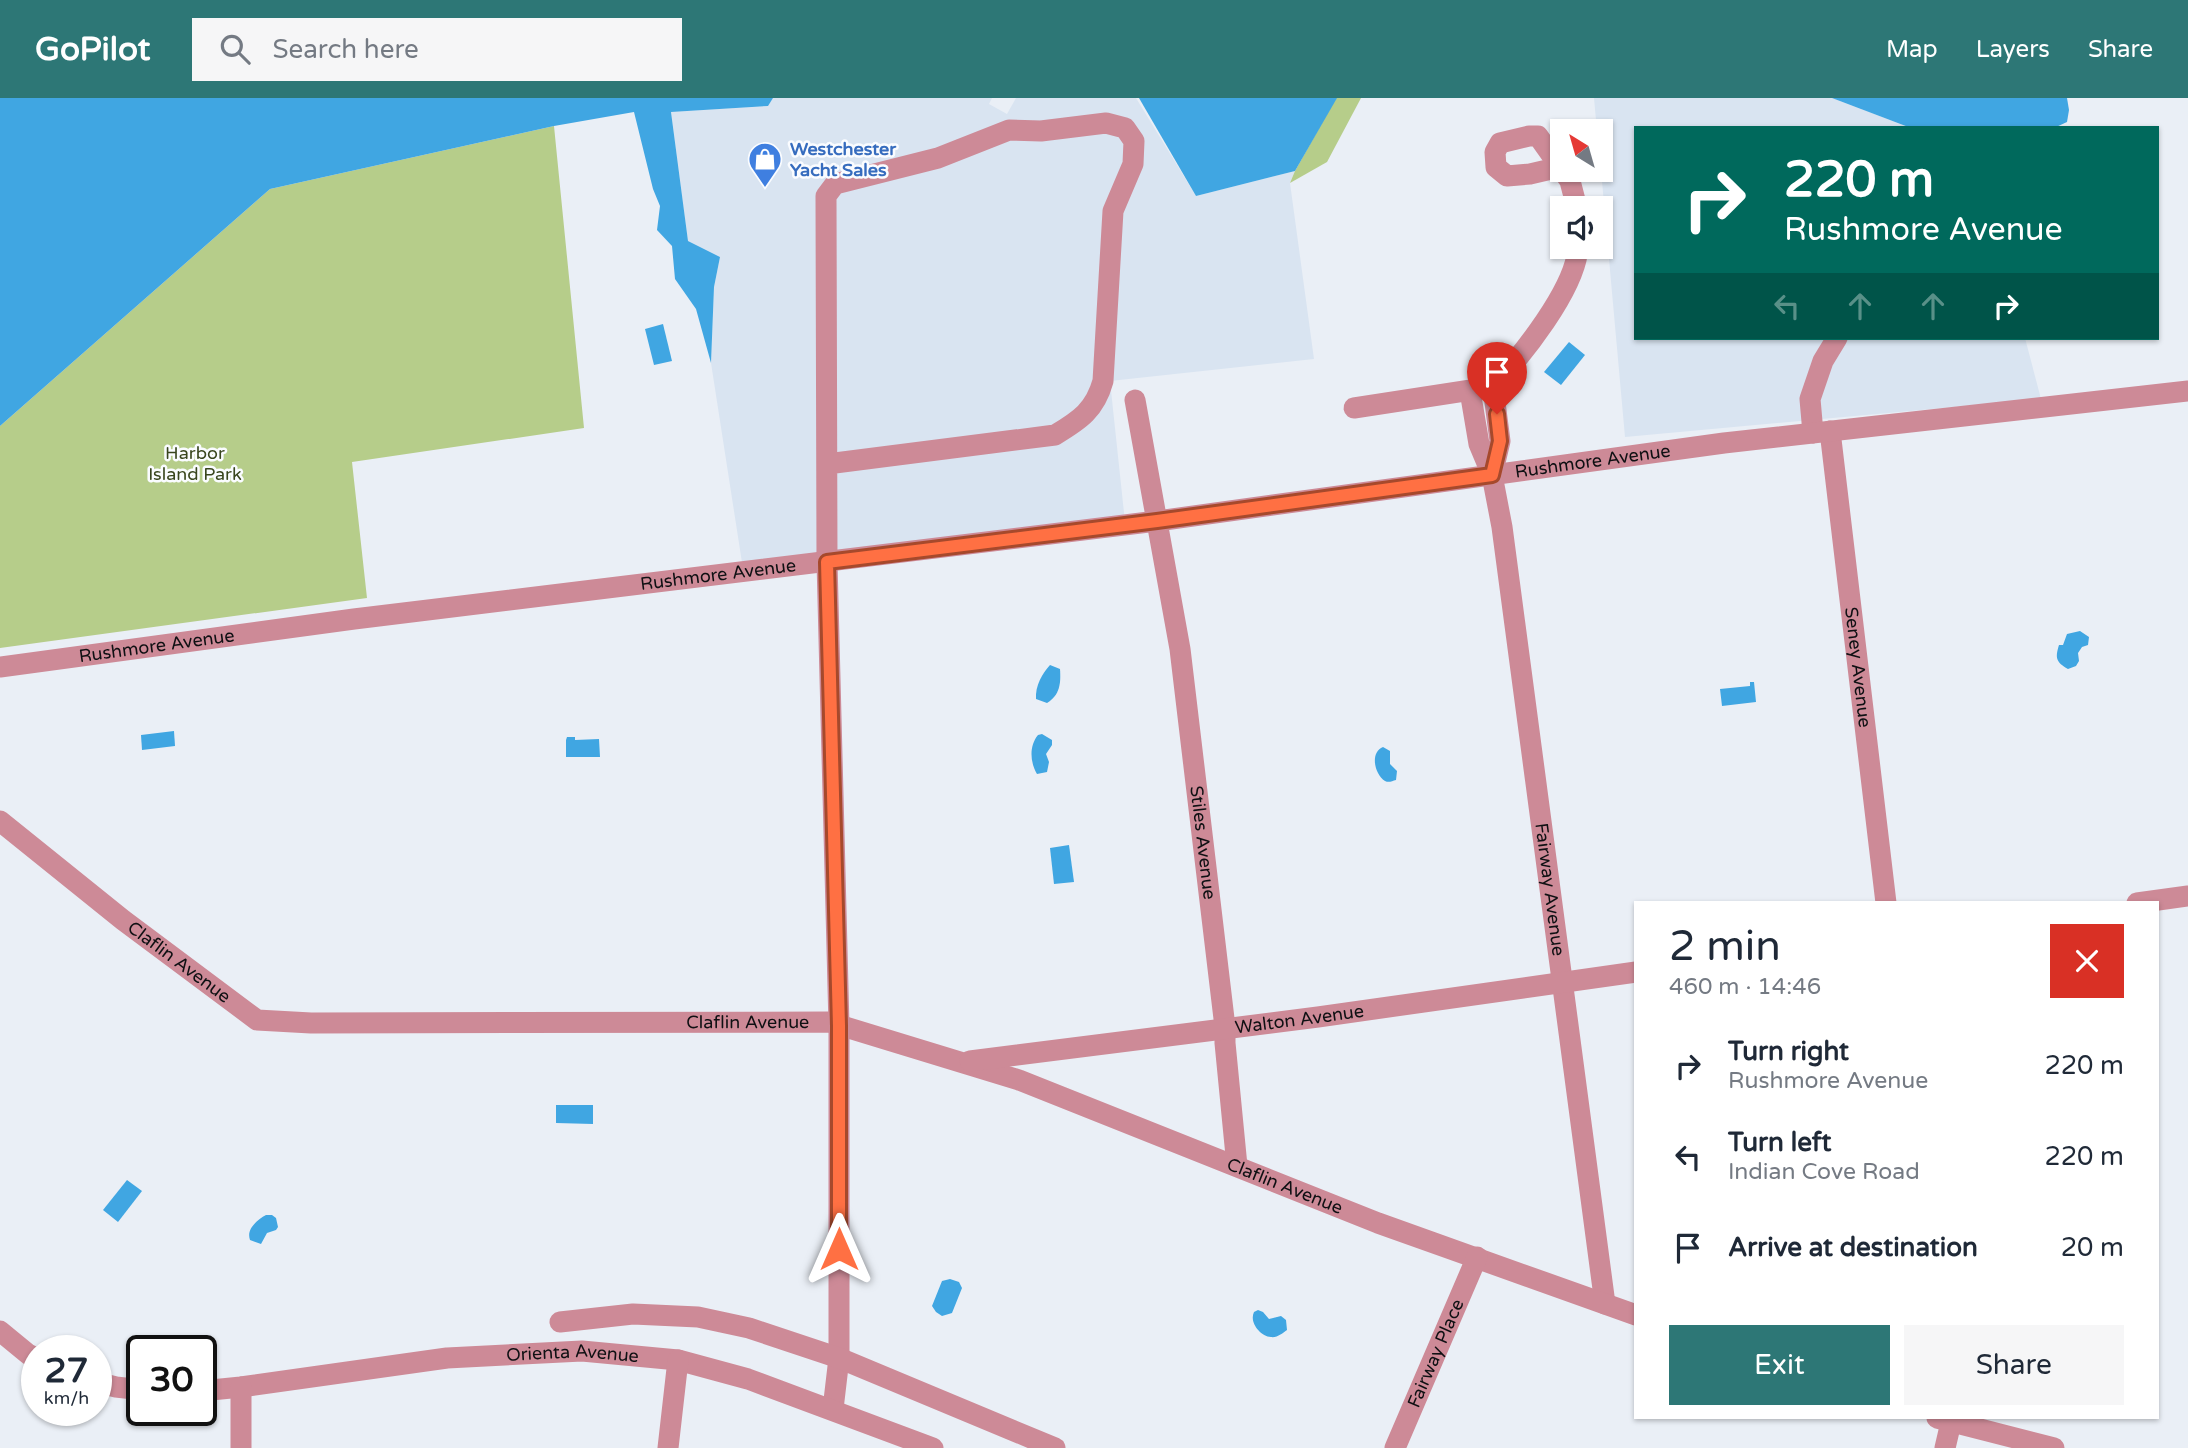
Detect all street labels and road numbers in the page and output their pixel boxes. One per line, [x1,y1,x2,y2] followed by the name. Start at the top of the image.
[1513,439,1672,483] street label: Rushmore Avenue
[639,554,797,595] street label: Rushmore Avenue
[1840,606,1876,729] street label: Seney Avenue
[77,624,236,667] street label: Rushmore Avenue
[1185,784,1221,901] street label: Stiles Avenue
[1530,822,1570,957] street label: Fairway Avenue
[123,916,235,1008] street label: Claflin Avenue
[1234,1000,1365,1038] street label: Walton Avenue
[686,1011,809,1033] street label: Claflin Avenue
[1224,1153,1346,1219] street label: Claflin Avenue
[1403,1296,1469,1411] street label: Fairway Place
[506,1340,640,1367] street label: Orienta Avenue

